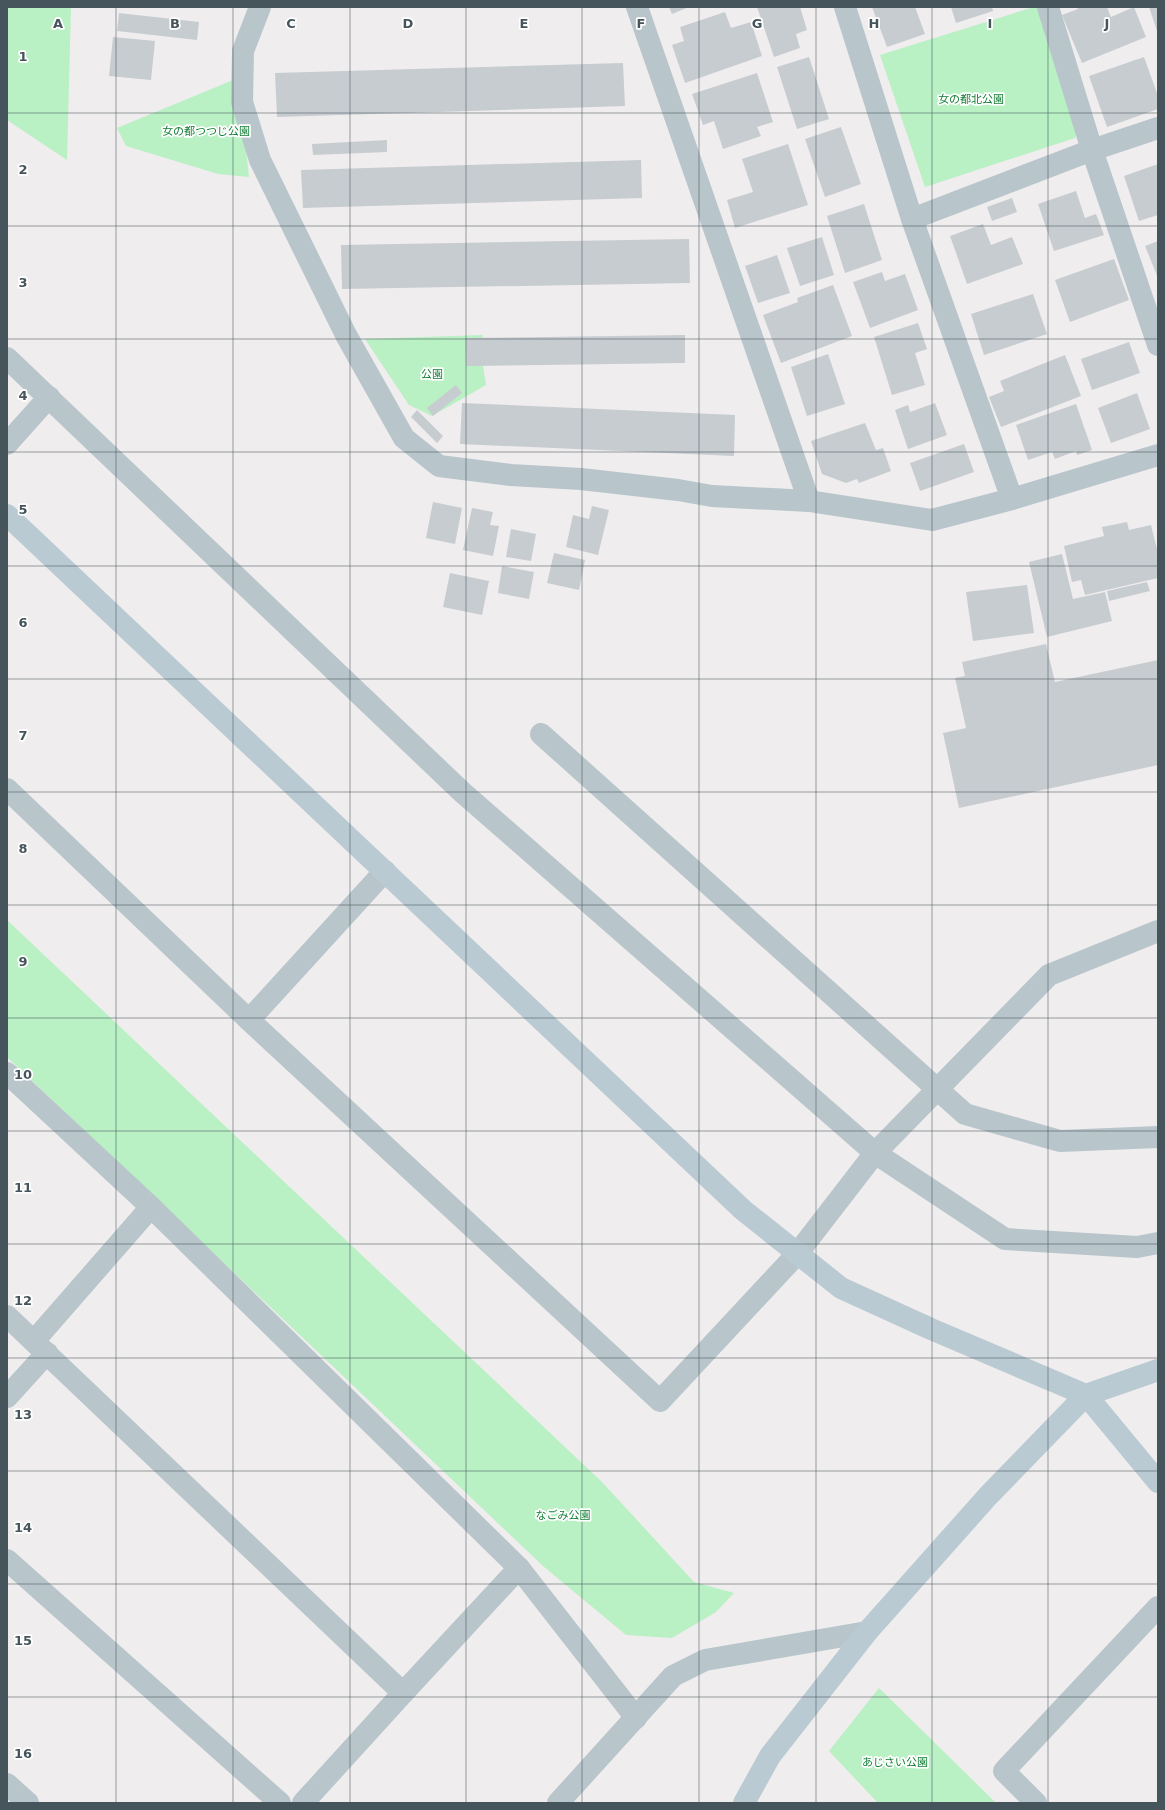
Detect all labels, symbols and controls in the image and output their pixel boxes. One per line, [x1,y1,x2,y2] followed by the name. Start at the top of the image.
[53,16,63,31] text: A
[170,16,180,31] text: B
[286,16,296,31] text: C
[403,16,414,31] text: D
[520,16,528,31] text: E
[637,16,645,31] text: F
[752,16,762,31] text: G
[869,16,879,31] text: H
[988,16,992,31] text: I
[1104,16,1109,31] text: J
[18,49,28,64] text: 1
[938,93,1004,106] park label: 女の都北公園
[162,125,250,138] park label: 女の都つつじ公園
[18,162,28,177] text: 2
[18,275,28,290] text: 3
[421,368,443,381] park label: 公園
[18,388,28,403] text: 4
[18,502,28,517] text: 5
[18,615,28,630] text: 6
[18,728,28,743] text: 7
[18,841,28,856] text: 8
[18,954,28,969] text: 9
[14,1067,32,1082] text: 10
[14,1180,32,1195] text: 11
[14,1293,32,1308] text: 12
[14,1407,32,1422] text: 13
[536,1509,591,1522] park label: なごみ公園
[14,1520,32,1535] text: 14
[14,1633,32,1648] text: 15
[14,1746,32,1761] text: 16
[862,1756,928,1769] park label: あじさい公園

